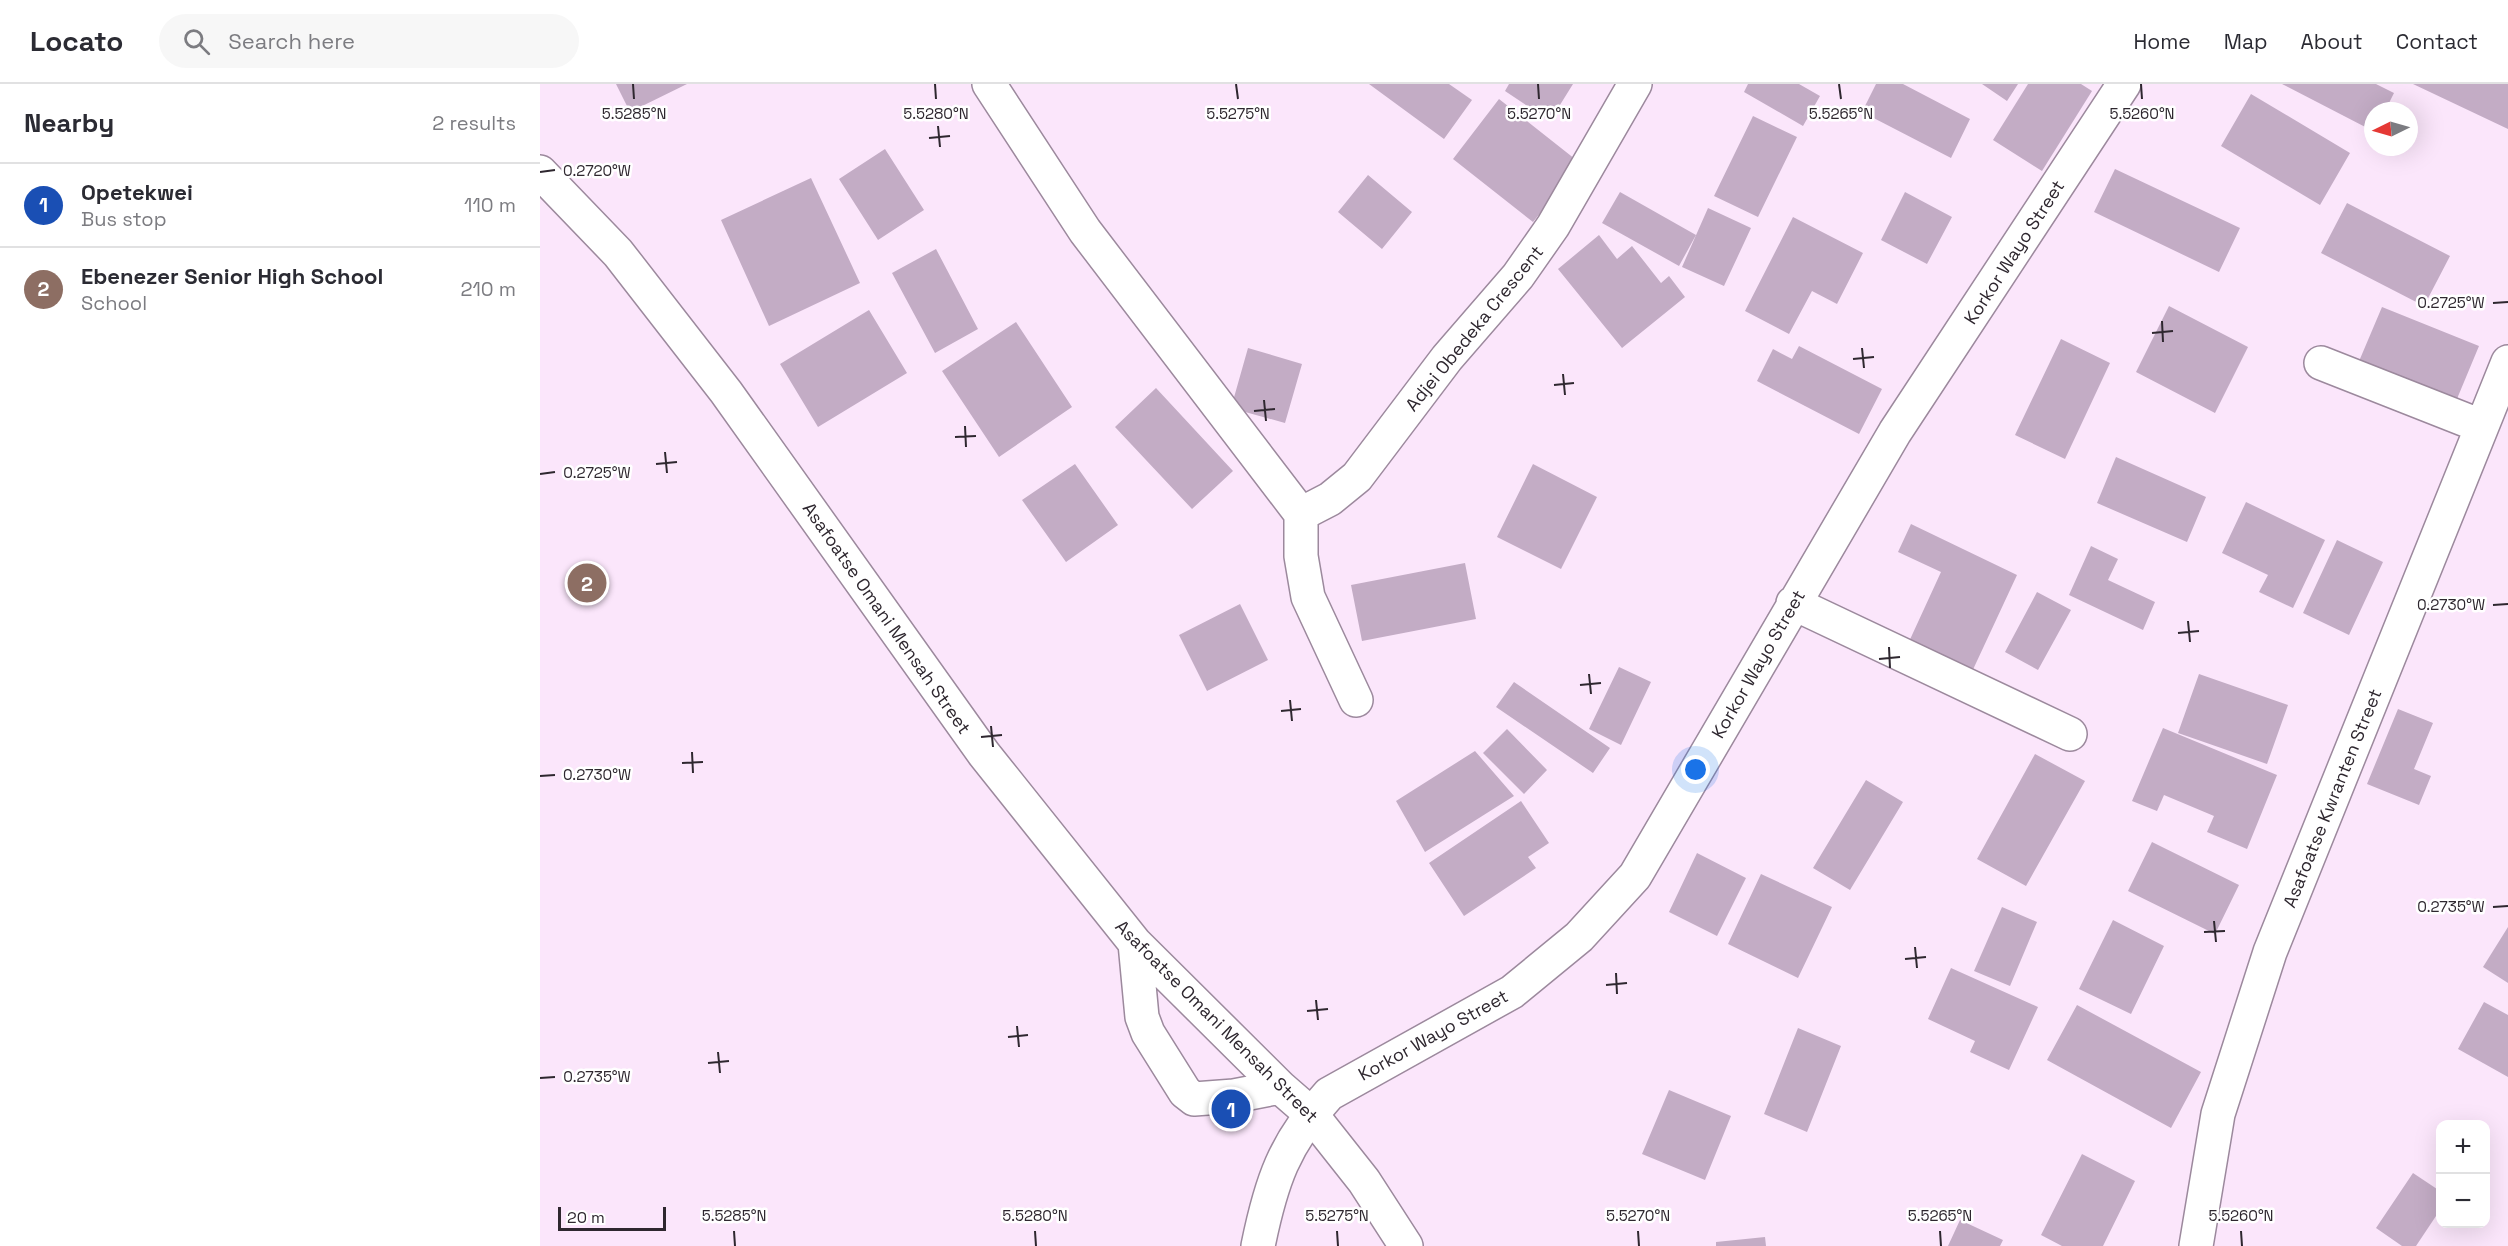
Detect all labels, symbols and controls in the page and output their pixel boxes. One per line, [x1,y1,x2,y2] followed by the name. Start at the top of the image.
[159,14,579,68] search box
[30,23,123,59] text: Locato
[180,25,213,58] icon: search
[228,27,355,55] text: Search here
[2133,28,2191,55] text: Home
[2224,28,2268,55] text: Map
[2301,28,2363,55] text: About
[2396,28,2478,55] text: Contact
[2364,102,2418,156] north arrow
[602,104,666,123] text: 5.5285°N
[903,104,969,123] text: 5.5280°N
[1206,104,1270,123] text: 5.5275°N
[1507,104,1571,123] text: 5.5270°N
[1809,104,1873,123] text: 5.5265°N
[2109,104,2175,123] text: 5.5260°N
[24,106,114,140] text: Nearby
[432,110,516,136] text: 2 results
[563,161,631,180] text: 0.2720°W
[1959,175,2069,329] street label: Korkor Wayo Street
[81,178,193,206] text: Opetekwei
[39,192,48,218] text: 1
[464,192,516,218] text: 110 m
[81,206,167,232] text: Bus stop
[1400,240,1548,416] street label: Adjei Obedeka Crescent
[81,262,383,290] text: Ebenezer Senior High School
[38,276,49,302] text: 2
[460,276,516,302] text: 210 m
[81,290,147,316] text: School
[2417,293,2485,312] text: 0.2725°W
[563,463,631,482] text: 0.2725°W
[798,498,976,738] street label: Asafoatse Omani Mensah Street
[568,560,606,606] pin: 2
[1706,586,1810,742] street label: Korkor Wayo Street
[2417,595,2485,614] text: 0.2730°W
[2278,685,2386,911] street label: Asafoatse Kwranten Street
[1681,755,1710,784] your location
[563,765,631,784] text: 0.2730°W
[2417,897,2485,916] text: 0.2735°W
[1111,915,1323,1127] street label: Asafoatse Omani Mensah Street
[1354,984,1512,1086] street label: Korkor Wayo Street
[563,1067,631,1086] text: 0.2735°W
[1212,1086,1250,1132] pin: 1
[2436,1120,2490,1228] map controls
[2436,1120,2490,1174] button: +
[2436,1174,2490,1228] button: −
[558,1204,666,1232] scale bar
[702,1206,766,1225] text: 5.5285°N
[1002,1206,1068,1225] text: 5.5280°N
[1305,1206,1369,1225] text: 5.5275°N
[1606,1206,1670,1225] text: 5.5270°N
[1908,1206,1972,1225] text: 5.5265°N
[2208,1206,2274,1225] text: 5.5260°N
[567,1207,605,1228] text: 20 m

